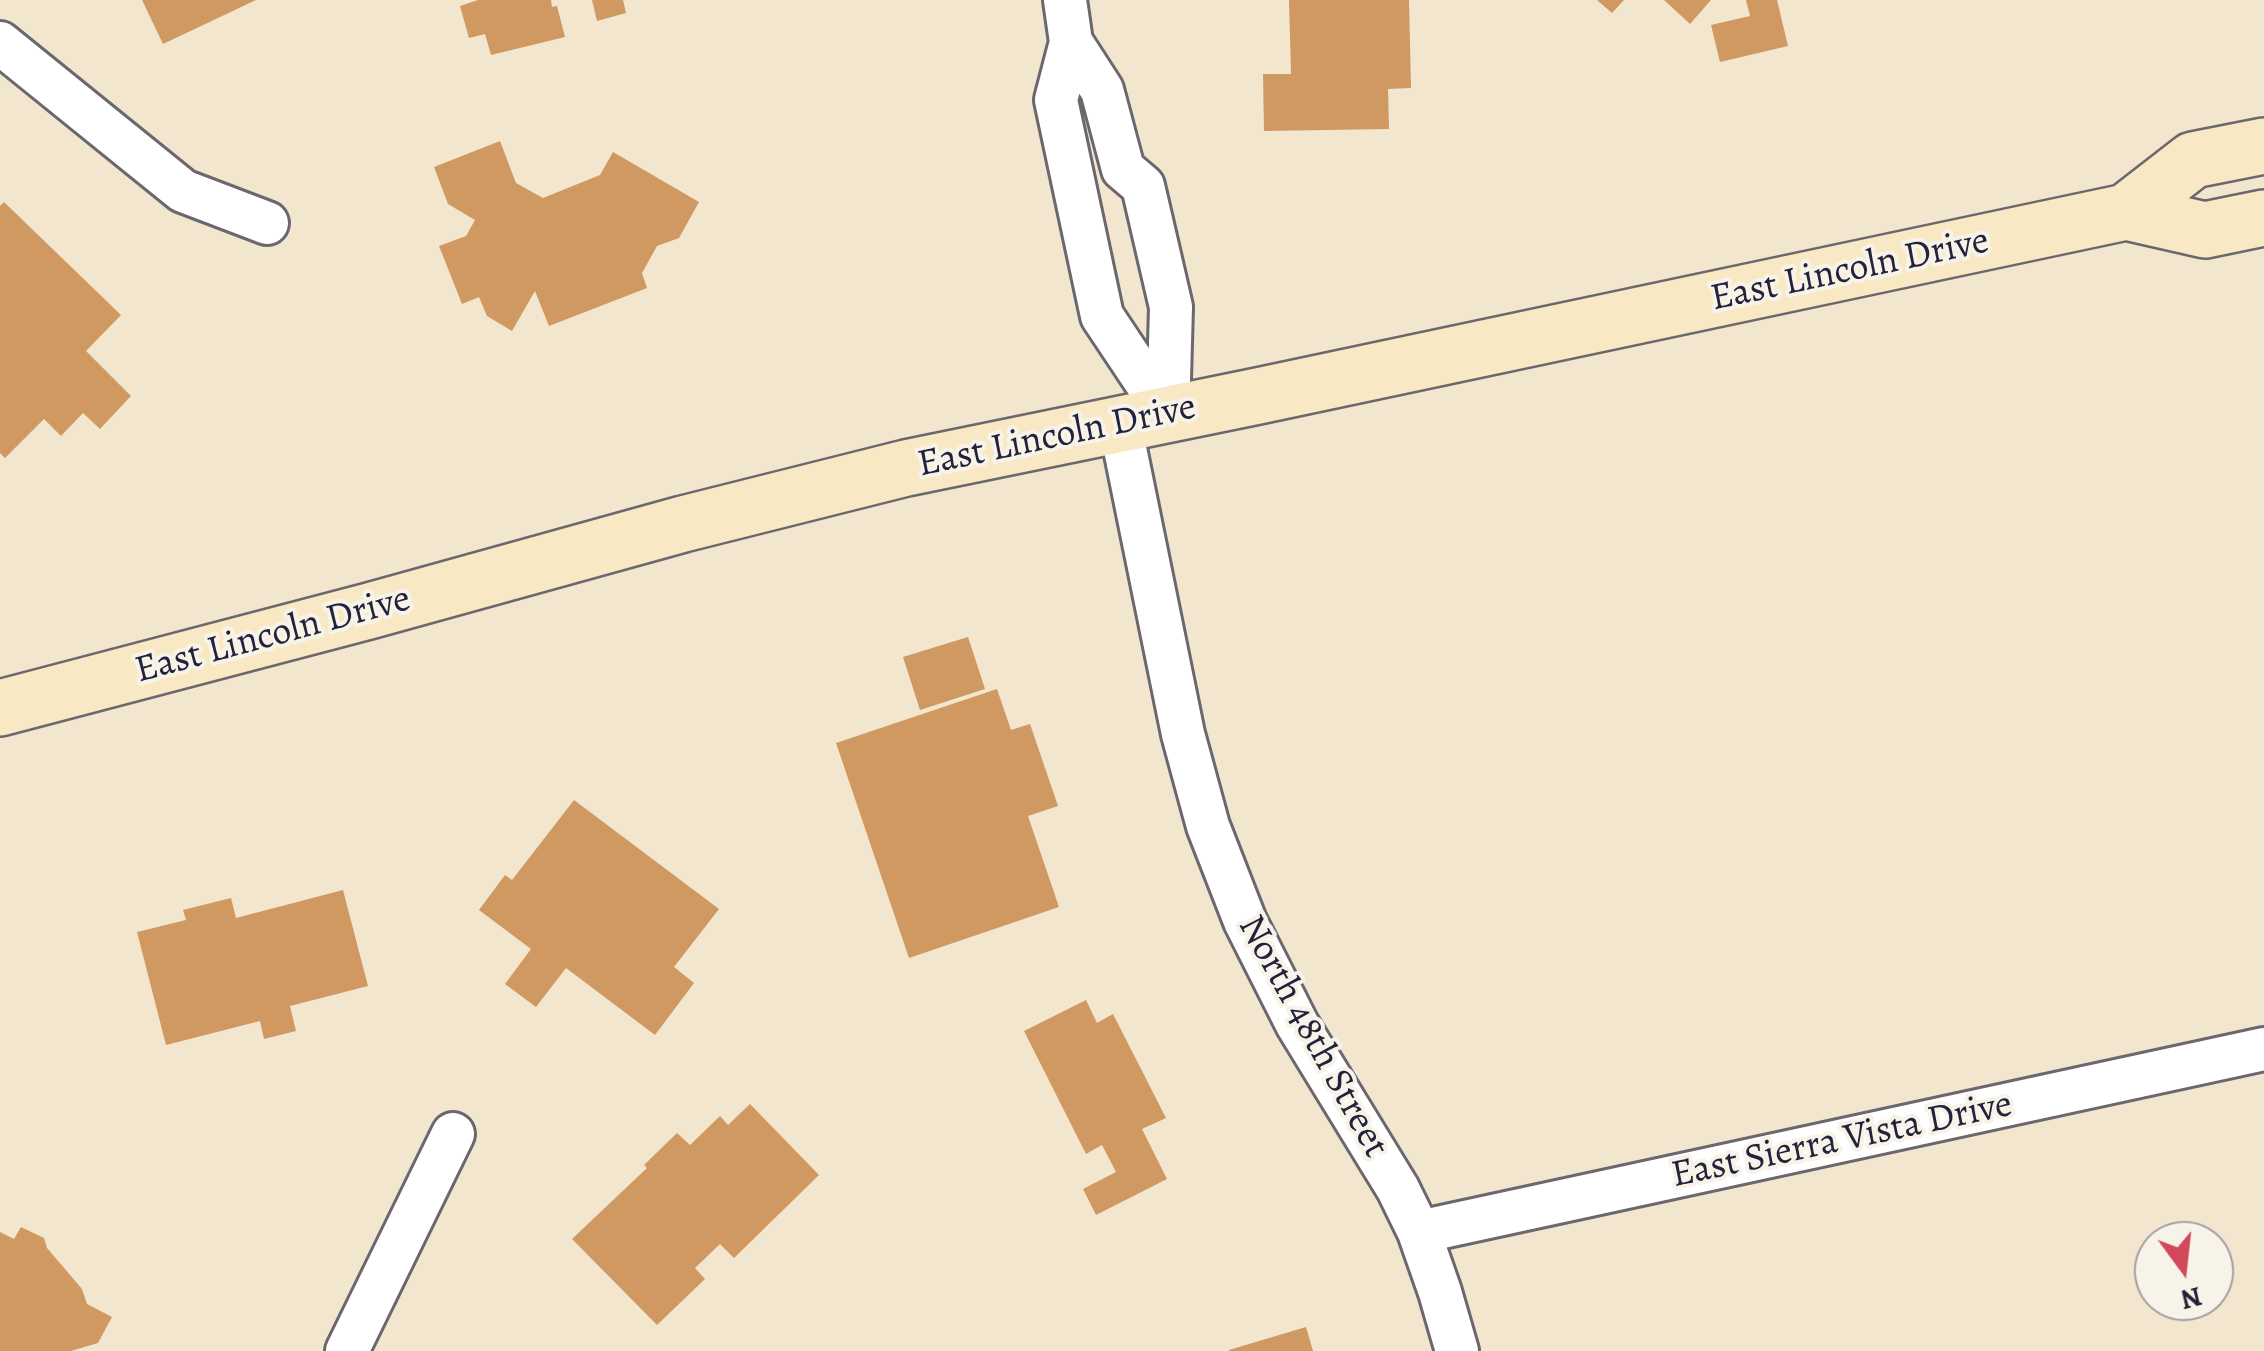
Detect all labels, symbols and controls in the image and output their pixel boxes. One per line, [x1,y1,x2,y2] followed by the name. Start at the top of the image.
[1707,219,1993,323] street label: East Lincoln Drive
[914,385,1200,489] street label: East Lincoln Drive
[130,577,416,695] street label: East Lincoln Drive
[1227,908,1397,1166] street label: North 48th Street
[1668,1083,2016,1199] street label: East Sierra Vista Drive
[2134,1221,2234,1321] north arrow
[2176,1277,2206,1319] text: N

